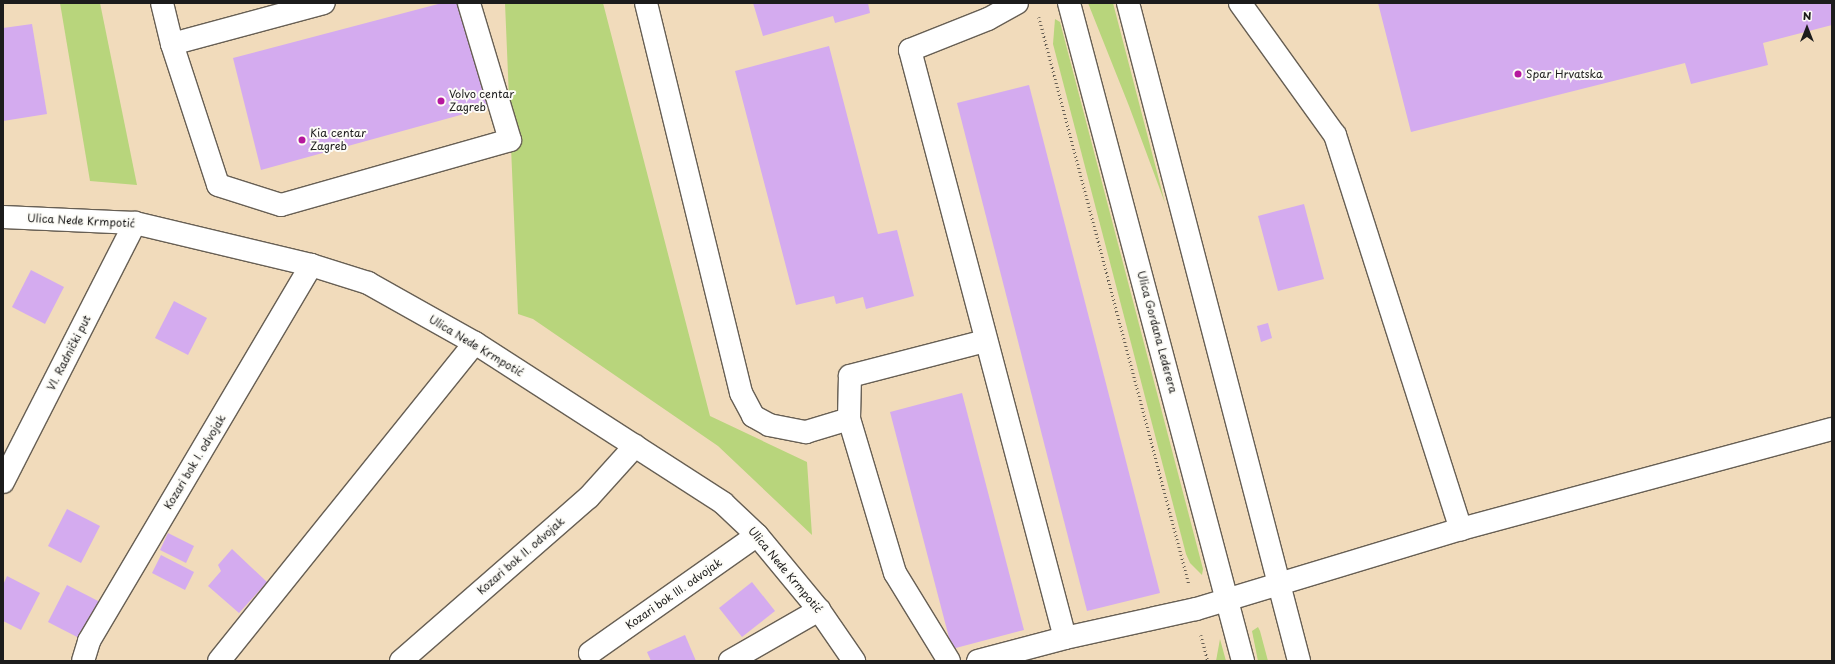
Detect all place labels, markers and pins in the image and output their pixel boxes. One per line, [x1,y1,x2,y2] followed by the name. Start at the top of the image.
[1526,67,1602,81] place label: Spar Hrvatska
[1513,69,1523,79] marker: Spar Hrvatska
[449,88,514,114] place label: Volvo centar Zagreb
[436,96,446,106] marker: Volvo centar Zagreb
[310,127,366,153] place label: Kia centar Zagreb
[297,135,307,145] marker: Kia centar Zagreb

